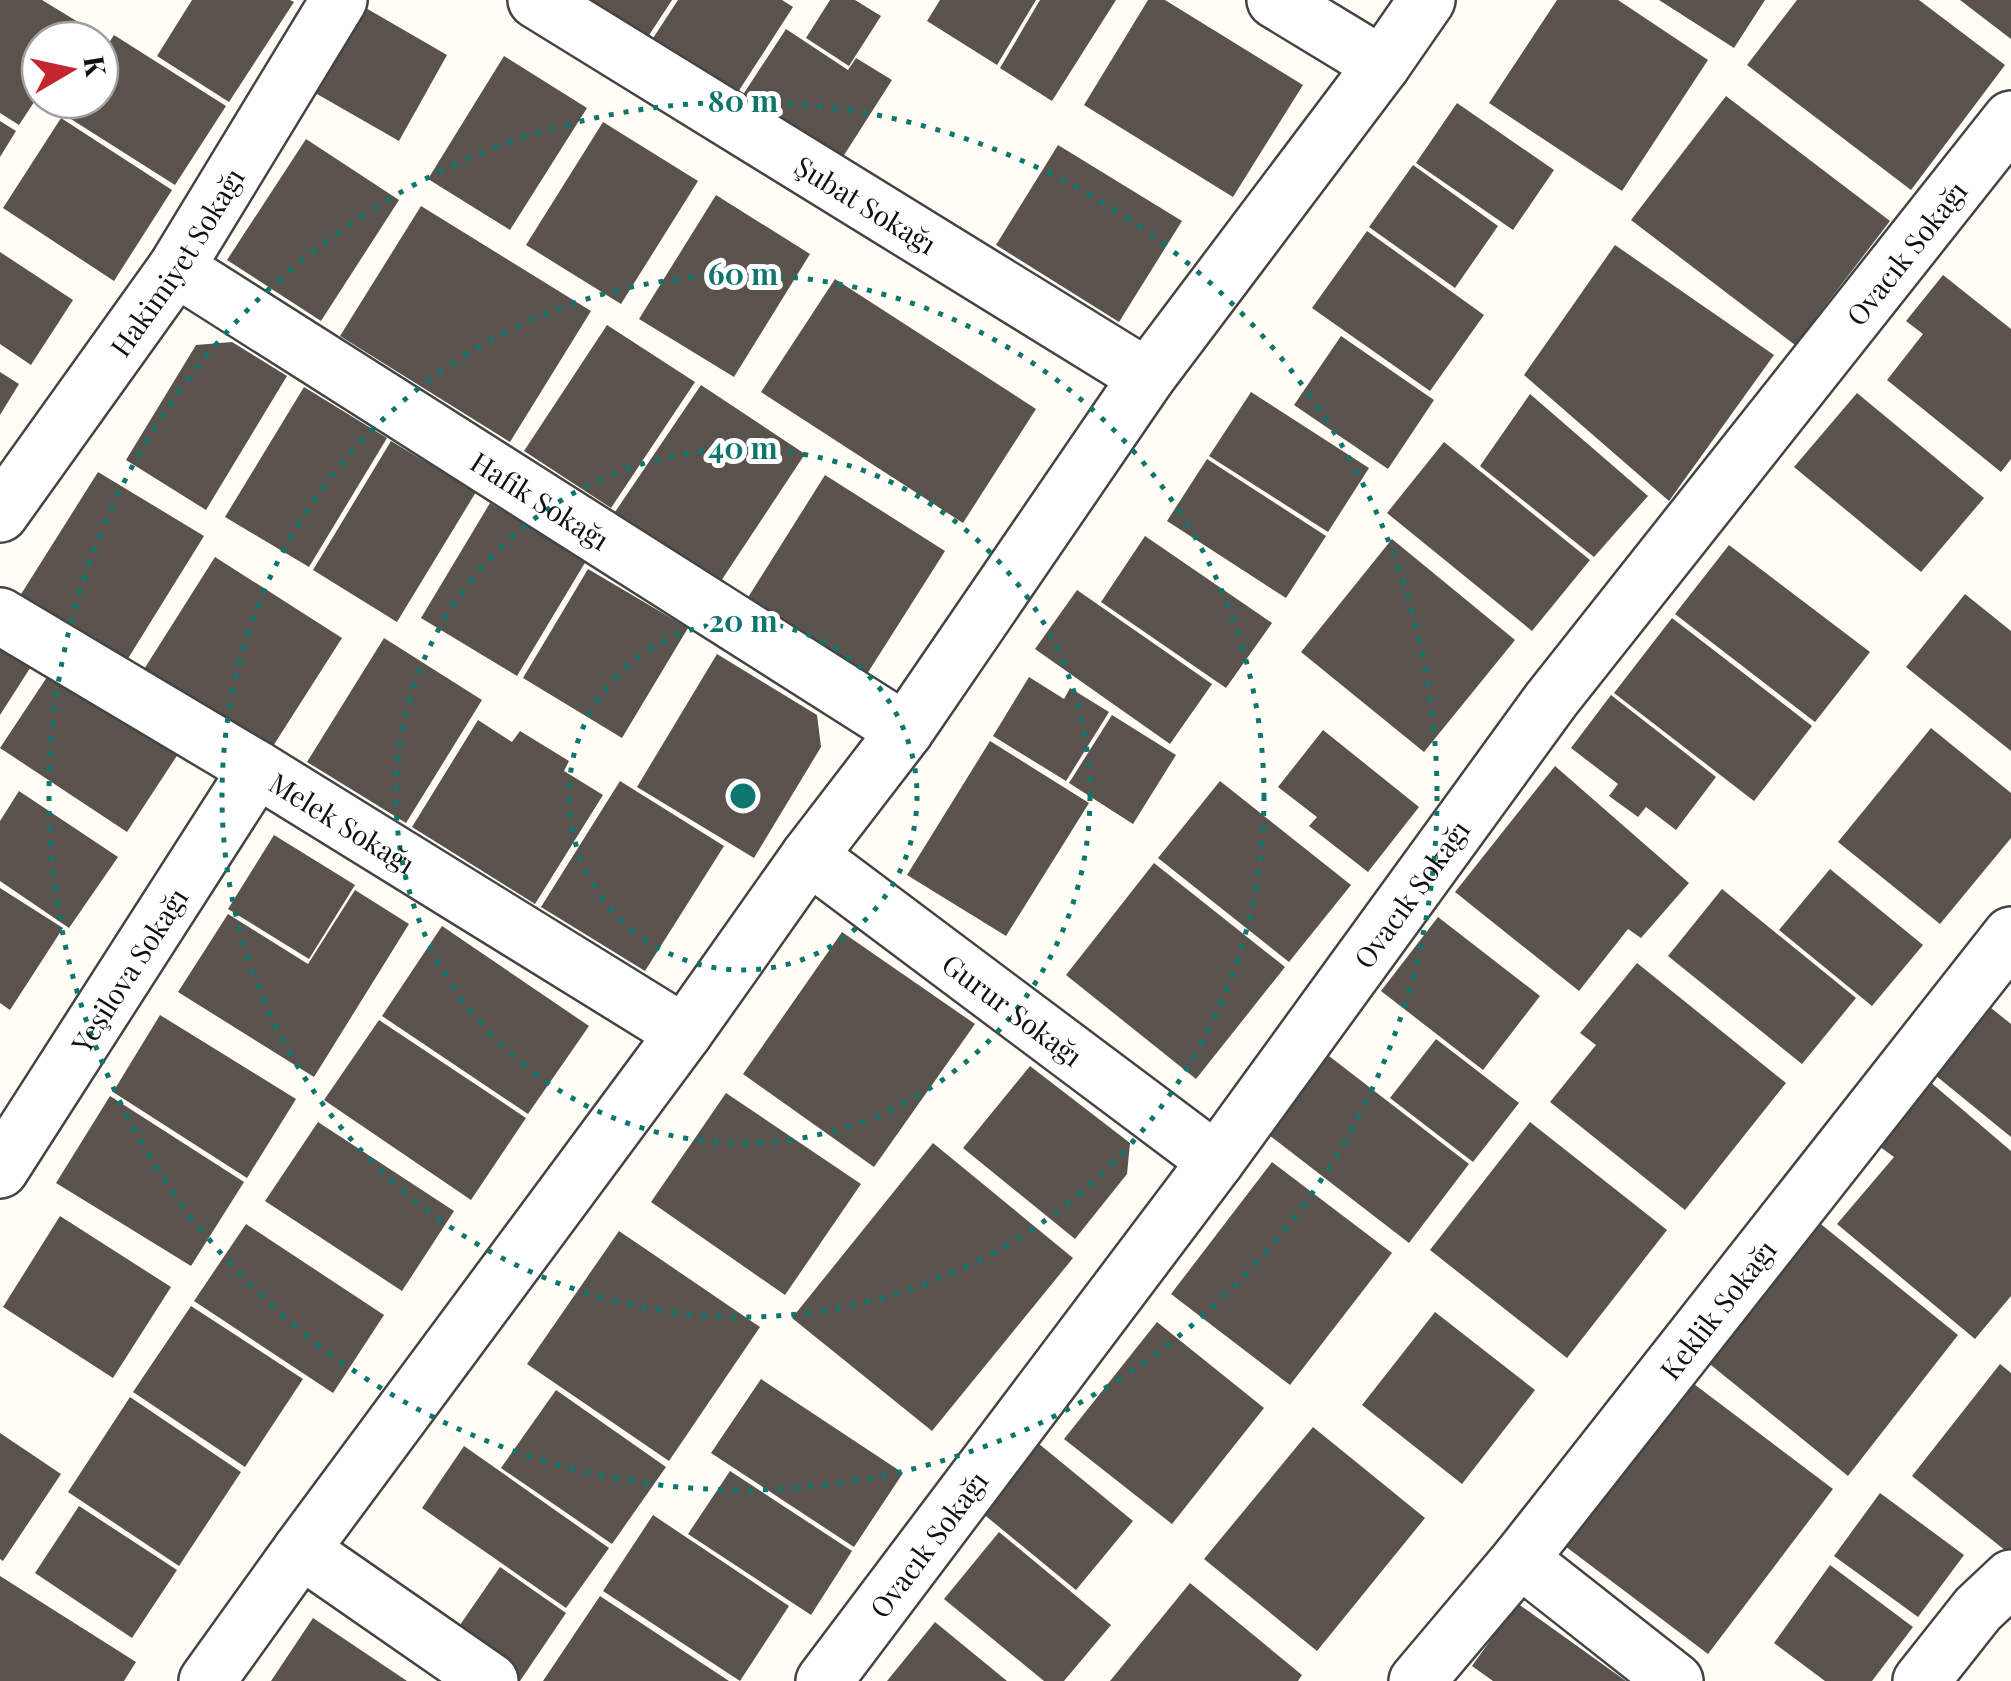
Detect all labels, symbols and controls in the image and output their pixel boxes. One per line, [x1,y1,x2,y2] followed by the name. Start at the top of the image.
[20,20,120,120] north arrow
[76,53,116,80] text: K
[708,80,778,120] text: 80 m
[788,146,944,261] street label: Şubat Sokağı
[101,160,251,363] street label: Hakimiyet Sokağı
[1837,173,1974,332] street label: Ovacık Sokağı
[708,253,778,293] text: 60 m
[708,427,778,467] text: 40 m
[465,442,617,557] street label: Hafik Sokağı
[708,600,778,640] text: 20 m
[263,763,422,881] street label: Melek Sokağı
[725,778,761,814] centre of rings
[1344,812,1477,975] street label: Ovacık Sokağı
[61,880,195,1060] street label: Yeşilova Sokağı
[936,944,1091,1073] street label: Gurur Sokağı
[1650,1232,1783,1386] street label: Keklik Sokağı
[860,1463,995,1624] street label: Ovacık Sokağı

